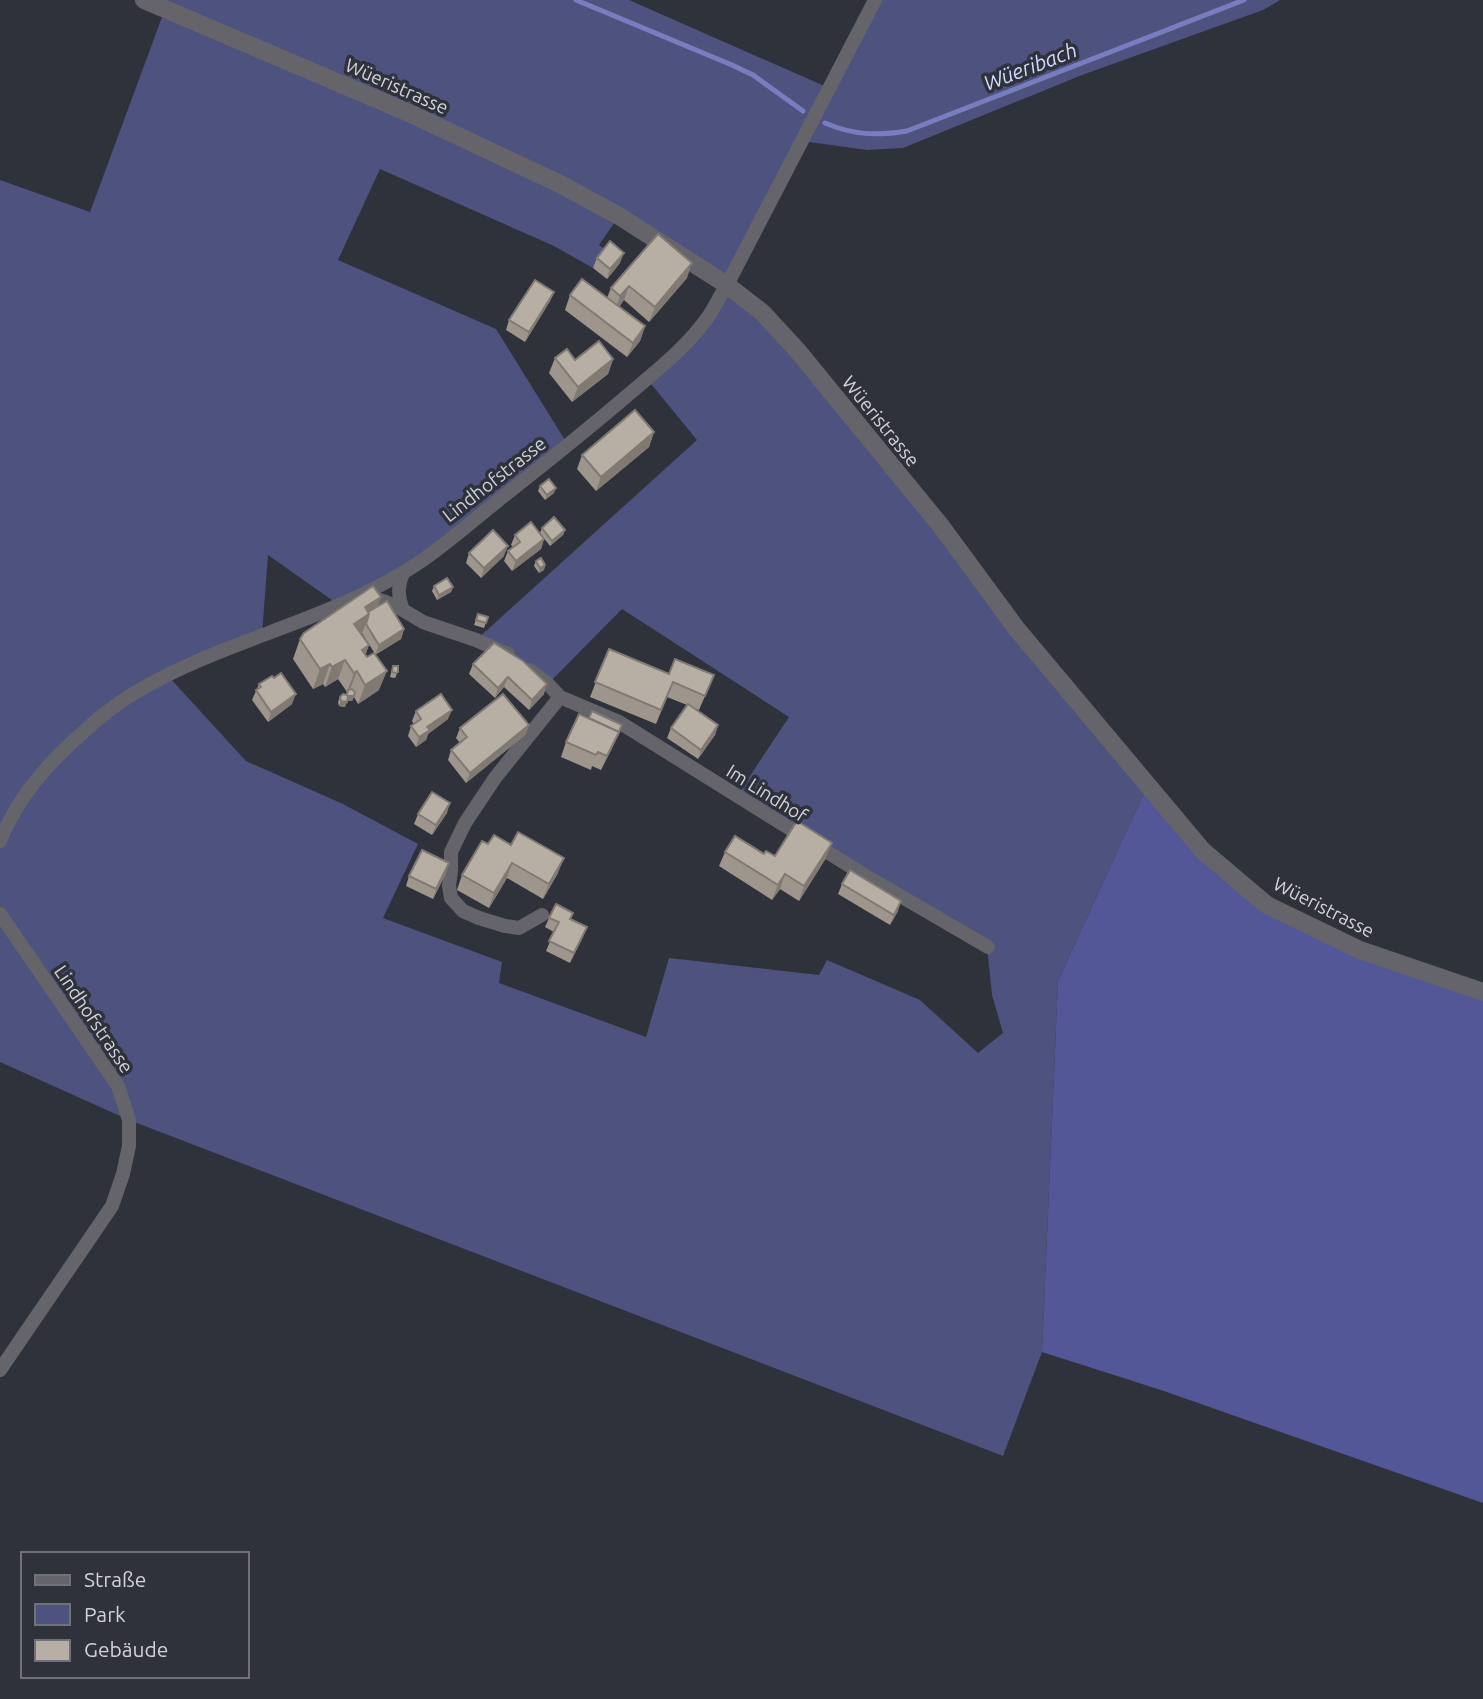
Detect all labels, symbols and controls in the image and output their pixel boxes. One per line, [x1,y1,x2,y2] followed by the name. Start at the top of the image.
[980,37,1080,95] water label: Wüeribach
[342,54,452,118] street label: Wüeristrasse
[838,371,924,471] street label: Wüeristrasse
[438,432,550,526] street label: Lindhofstrasse
[723,760,812,827] street label: Im Lindhof
[1270,872,1378,942] street label: Wüeristrasse
[50,961,138,1077] street label: Lindhofstrasse
[21,1552,248,1678] legend
[84,1567,146,1591] text: Straße
[84,1602,126,1626] text: Park
[84,1637,168,1661] text: Gebäude

